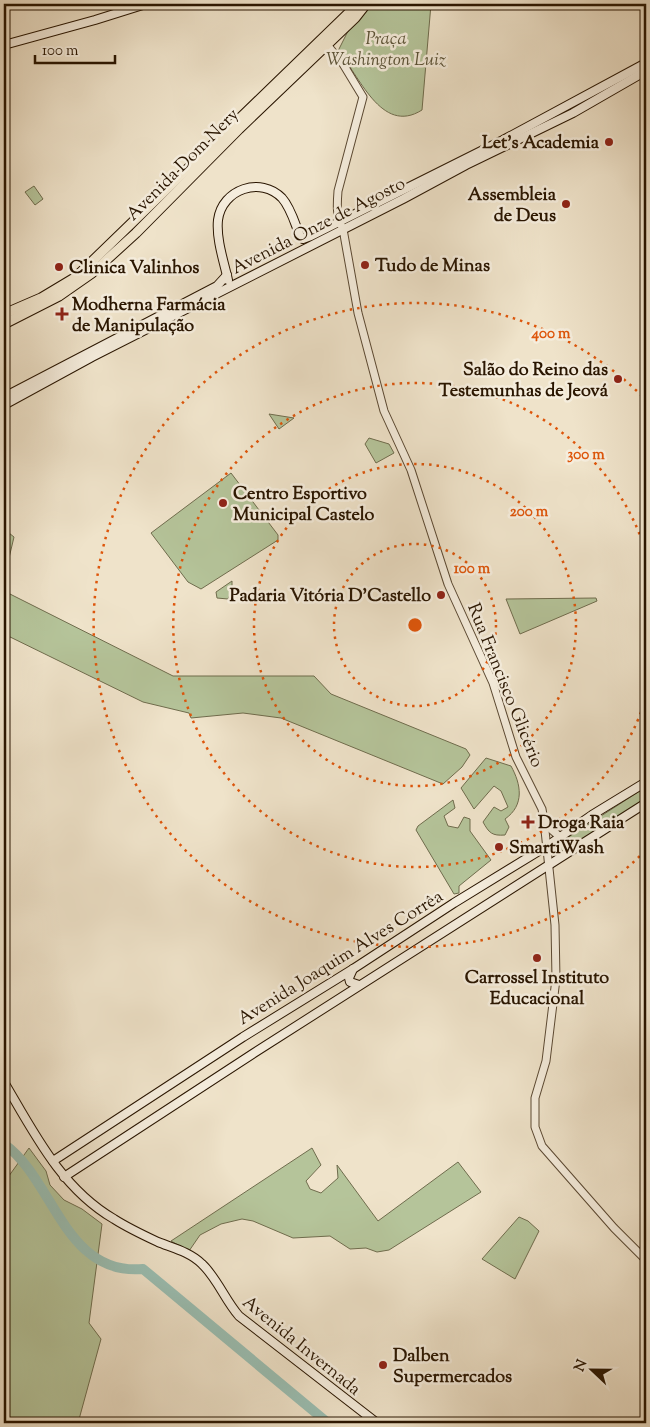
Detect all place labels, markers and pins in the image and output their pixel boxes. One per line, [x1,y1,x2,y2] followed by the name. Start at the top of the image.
[482,131,600,157] place label: Let's Academia
[603,136,615,148] marker: Let's Academia
[468,183,557,230] place label: Assembleia de Deus
[560,198,572,210] marker: Assembleia de Deus
[375,254,490,280] place label: Tudo de Minas
[69,256,199,282] place label: Clinica Valinhos
[359,259,371,271] marker: Tudo de Minas
[53,261,65,273] marker: Clinica Valinhos
[72,293,226,340] place label: Modherna Farmácia de Manipulação
[56,308,68,320] marker: Modherna Farmácia de Manipulação
[439,358,609,405] place label: Salão do Reino das Testemunhas de Jeová
[612,373,624,385] marker: Salão do Reino das Testemunhas de Jeová
[233,482,375,529] place label: Centro Esportivo Municipal Castelo
[217,497,229,509] marker: Centro Esportivo Municipal Castelo
[230,584,431,610] place label: Padaria Vitória D'Castello
[435,589,447,601] marker: Padaria Vitória D'Castello
[406,616,424,634] centre of rings
[538,811,625,837] place label: Droga Raia
[522,816,534,828] marker: Droga Raia
[509,836,605,862] place label: SmartiWash
[493,841,505,853] marker: SmartiWash
[531,952,543,964] marker: Carrossel Instituto Educacional
[465,966,609,1013] place label: Carrossel Instituto Educacional
[393,1344,512,1391] place label: Dalben Supermercados
[377,1359,389,1371] marker: Dalben Supermercados

